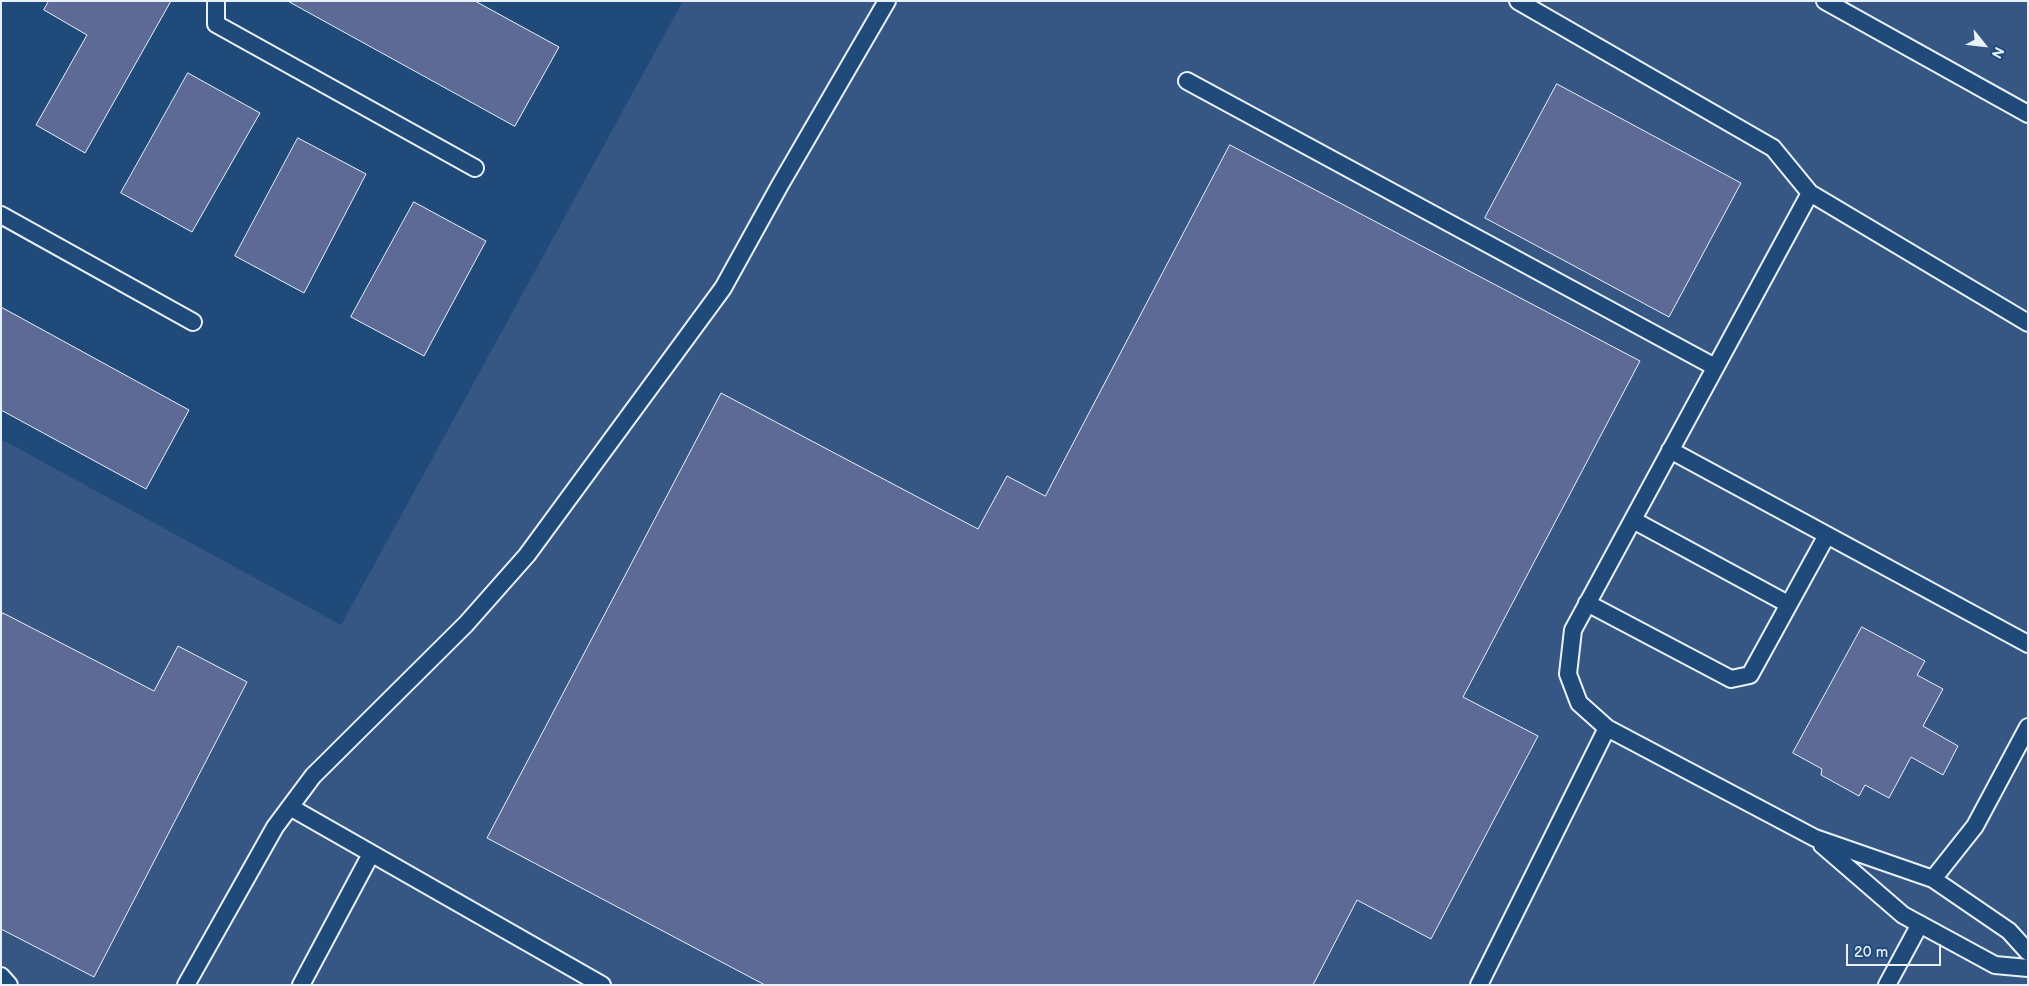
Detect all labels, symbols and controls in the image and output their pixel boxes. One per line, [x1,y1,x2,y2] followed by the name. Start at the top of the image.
[1959,20,2009,70] north arrow
[1988,44,2008,61] text: N
[1849,934,1944,966] scale bar
[1854,943,1888,962] text: 20 m

